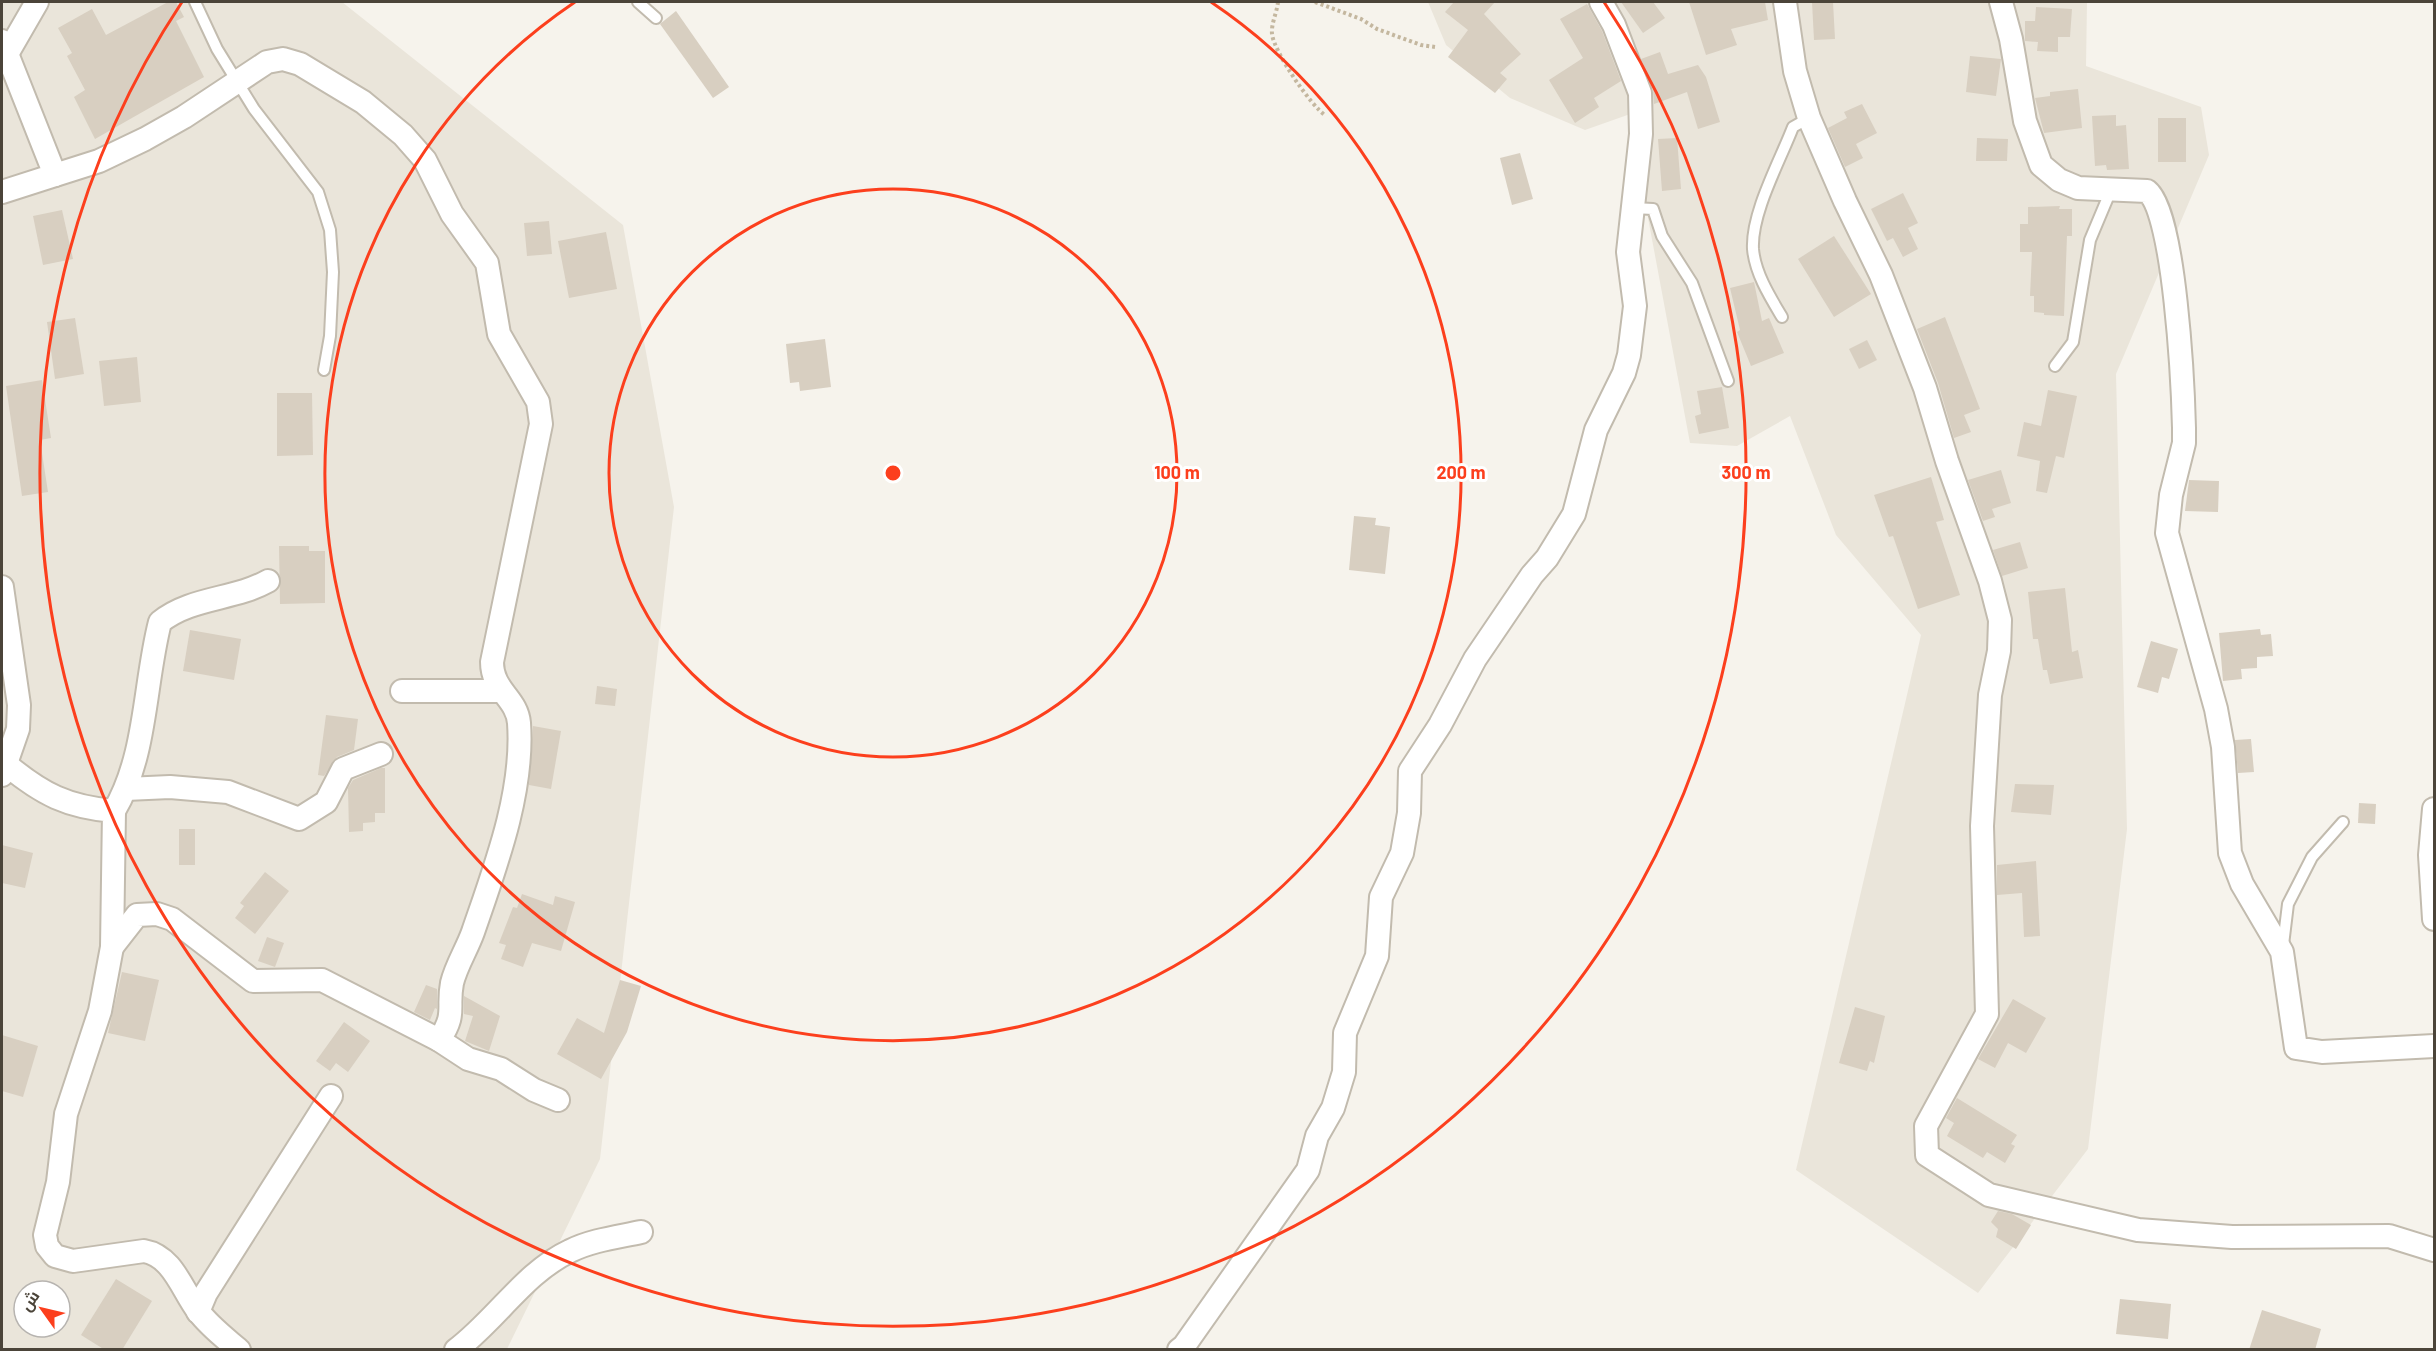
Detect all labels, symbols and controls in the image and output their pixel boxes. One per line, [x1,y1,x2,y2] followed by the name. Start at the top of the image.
[1154,461,1200,483] text: 100 m
[1436,461,1486,483] text: 200 m
[1722,461,1770,483] text: 300 m
[883,463,903,483] centre of rings
[12,1279,72,1339] north arrow
[16,1287,44,1315] text: ش

